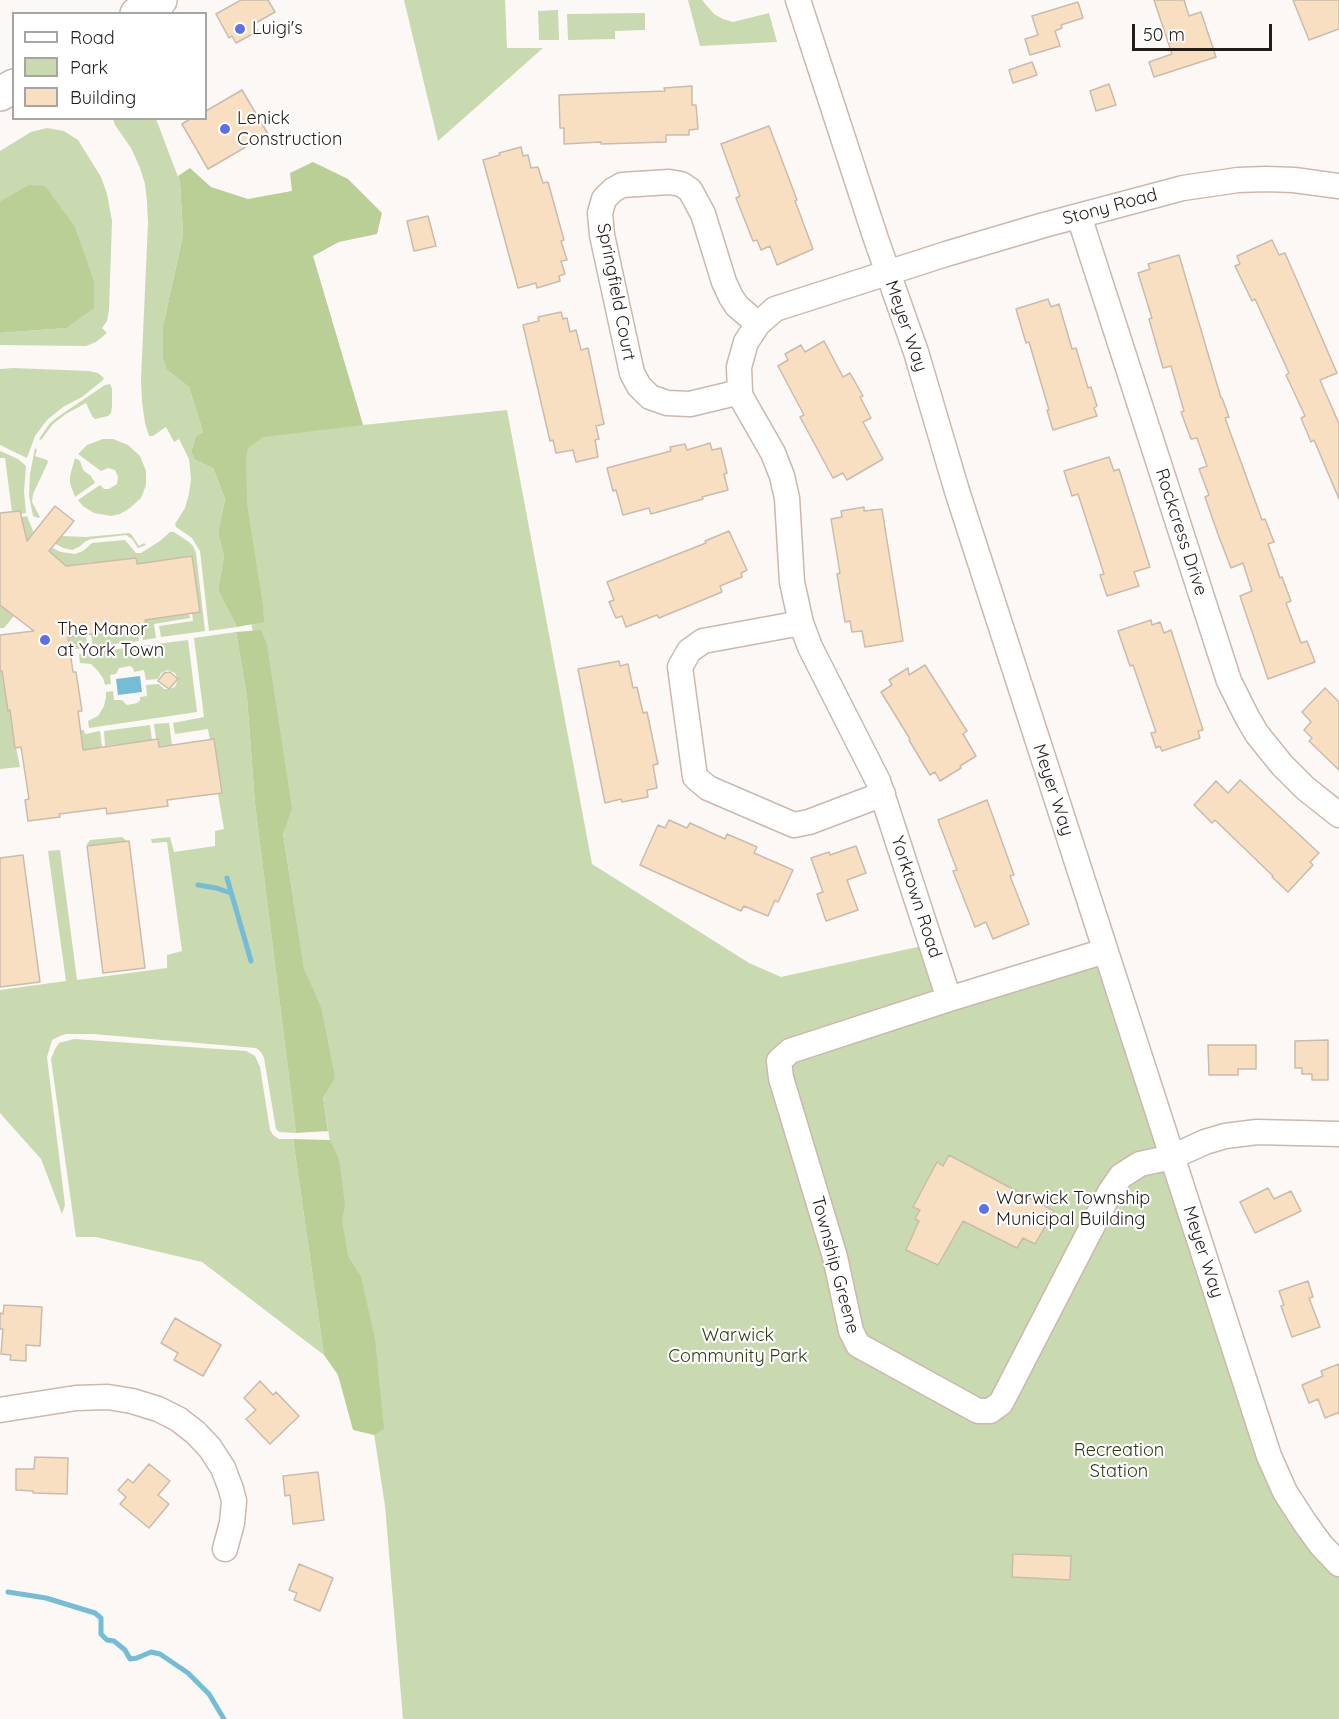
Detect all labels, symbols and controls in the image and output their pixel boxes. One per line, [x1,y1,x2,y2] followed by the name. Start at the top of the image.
[12,12,207,120] legend
[1135,12,1274,50] scale bar
[252,18,303,40] place label: Luigi's
[233,22,247,36] marker: Luigi's
[1143,23,1185,46] text: 50 m
[70,26,115,49] text: Road
[70,56,108,79] text: Park
[70,86,136,109] text: Building
[237,108,342,150] place label: Lenick Construction
[218,122,232,136] marker: Lenick Construction
[1060,184,1160,230] street label: Stony Road
[592,221,640,363] street label: Springfield Court
[880,277,932,375] street label: Meyer Way
[1150,466,1212,598] street label: Rockcress Drive
[57,619,164,662] place label: The Manor at York Town
[38,633,52,647] marker: The Manor at York Town
[1028,741,1078,839] street label: Meyer Way
[886,833,946,961] street label: Yorktown Road
[996,1188,1150,1230] place label: Warwick Township Municipal Building
[806,1194,864,1336] street label: Township Greene
[977,1202,991,1216] marker: Warwick Township Municipal Building
[1178,1203,1228,1301] street label: Meyer Way
[668,1325,808,1368] park label: Warwick Community Park
[1074,1440,1164,1482] park label: Recreation Station

